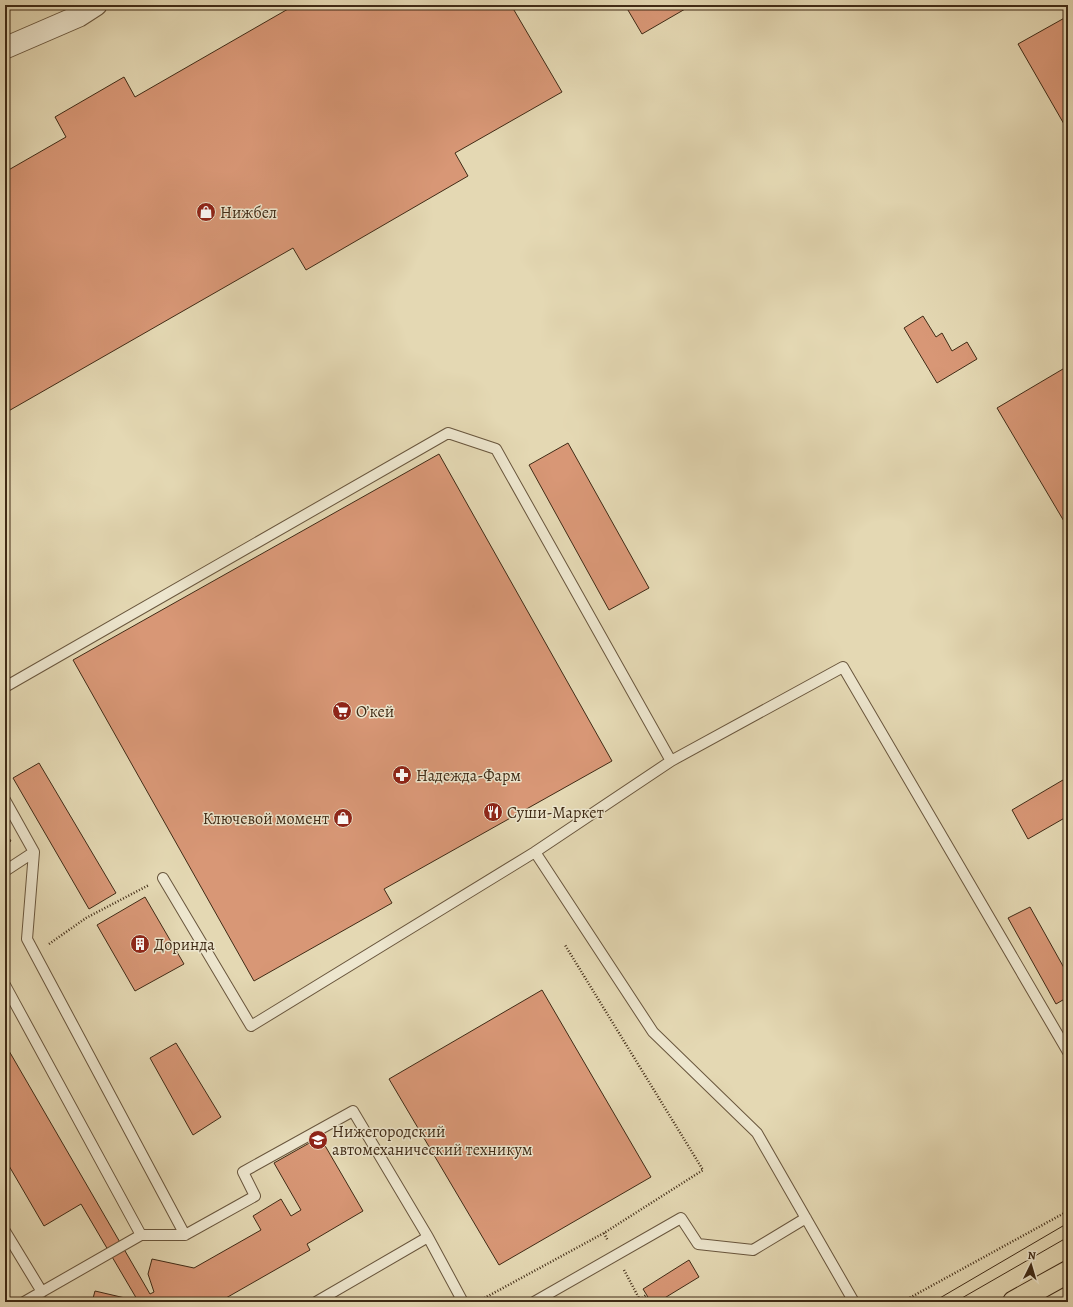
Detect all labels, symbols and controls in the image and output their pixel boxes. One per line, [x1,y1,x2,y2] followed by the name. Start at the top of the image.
[195,201,217,223] shop icon: Нижбел
[220,202,277,224] place label: Нижбел
[331,700,353,722] supermarket icon: О’кей
[356,701,394,723] place label: О’кей
[391,764,413,786] pharmacy icon: Надежда-Фарм
[416,765,521,787] place label: Надежда-Фарм
[482,801,504,823] restaurant icon: Суши-Маркет
[507,802,604,824] place label: Суши-Маркет
[332,807,354,829] shop icon: Ключевой момент
[203,808,329,830] place label: Ключевой момент
[129,933,151,955] building icon: Доринда
[154,934,215,956] place label: Доринда
[332,1121,533,1161] place label: Нижегородский автомеханический техникум
[307,1129,329,1151] school or university icon: Нижегородский автомеханический техникум
[1011,1245,1051,1285] north arrow
[1027,1248,1036,1263] text: N

